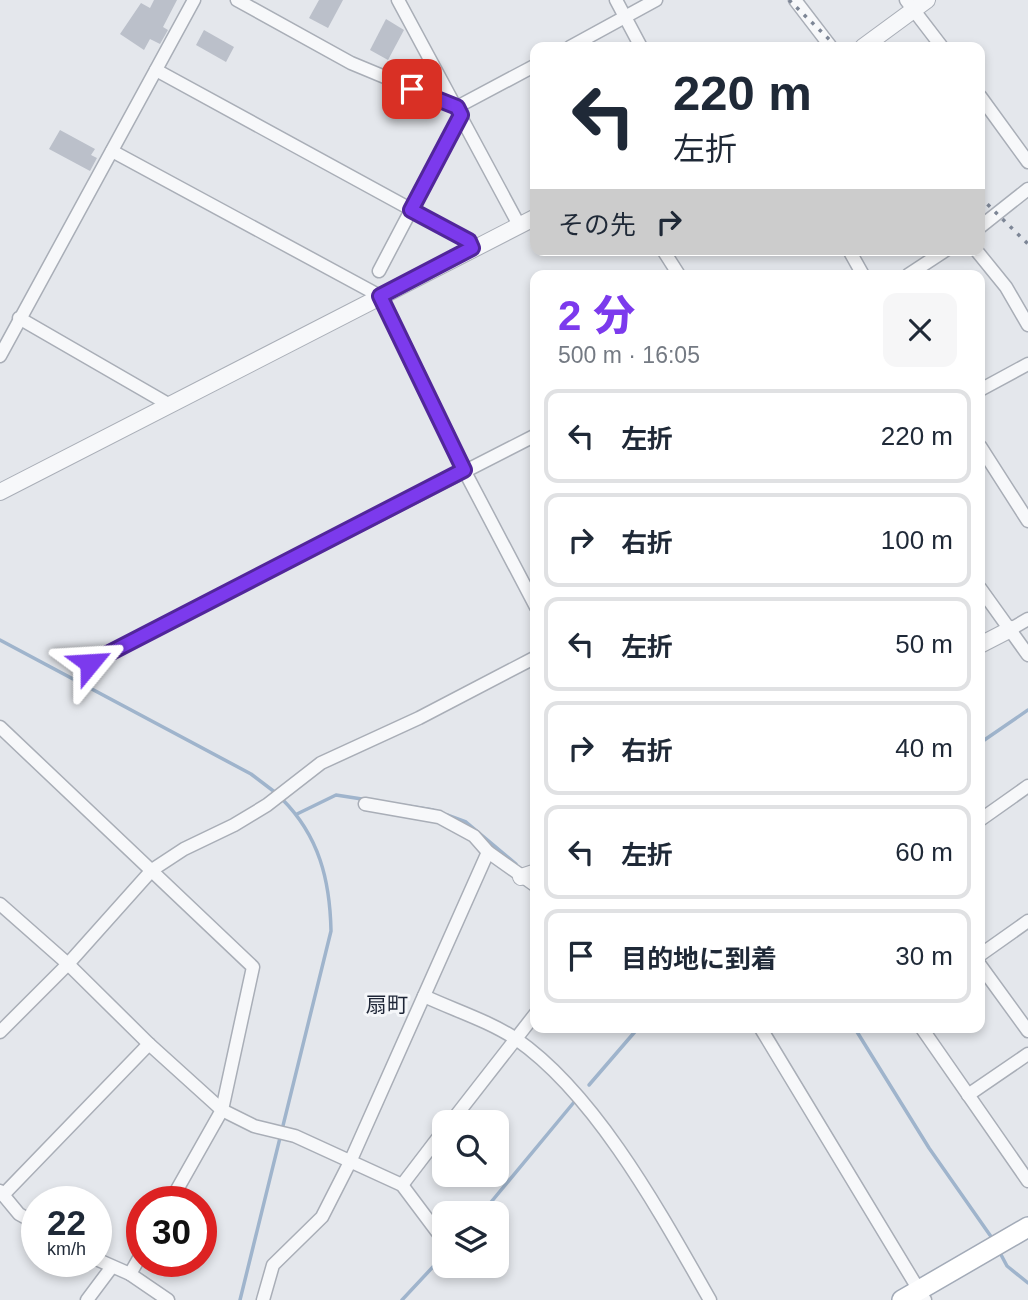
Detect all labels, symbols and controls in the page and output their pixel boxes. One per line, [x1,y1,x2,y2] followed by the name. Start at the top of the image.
[382,59,442,119] pin
[673,66,812,120] text: 220 m
[393,70,431,108] icon: arrive
[558,70,649,161] icon: left
[673,131,737,167] text: 左折
[650,203,688,241] icon: right
[558,210,636,240] text: その先
[558,292,635,339] text: 2 分
[883,293,957,367] button: close
[558,342,700,368] text: 500 m · 16:05
[562,417,600,455] icon: left
[881,421,953,451] text: 220 m
[621,424,673,454] text: 左折
[562,521,600,559] icon: right
[881,525,953,555] text: 100 m
[621,528,673,558] text: 右折
[562,625,600,663] icon: left
[53,626,127,700] position arrow
[895,629,953,659] text: 50 m
[621,632,673,662] text: 左折
[562,729,600,767] icon: right
[895,733,953,763] text: 40 m
[621,736,673,766] text: 右折
[562,833,600,871] icon: left
[895,837,953,867] text: 60 m
[621,840,673,870] text: 左折
[562,937,600,975] icon: arrive
[895,941,953,971] text: 30 m
[621,944,777,974] text: 目的地に到着
[366,993,408,1016] district label: 扇町
[432,1110,509,1278] map controls
[432,1110,509,1187] button: search
[126,1186,217,1277] speed limit sign: 30
[432,1201,509,1278] button: layers
[47,1203,86,1242] text: 22
[47,1239,86,1259] text: km/h

